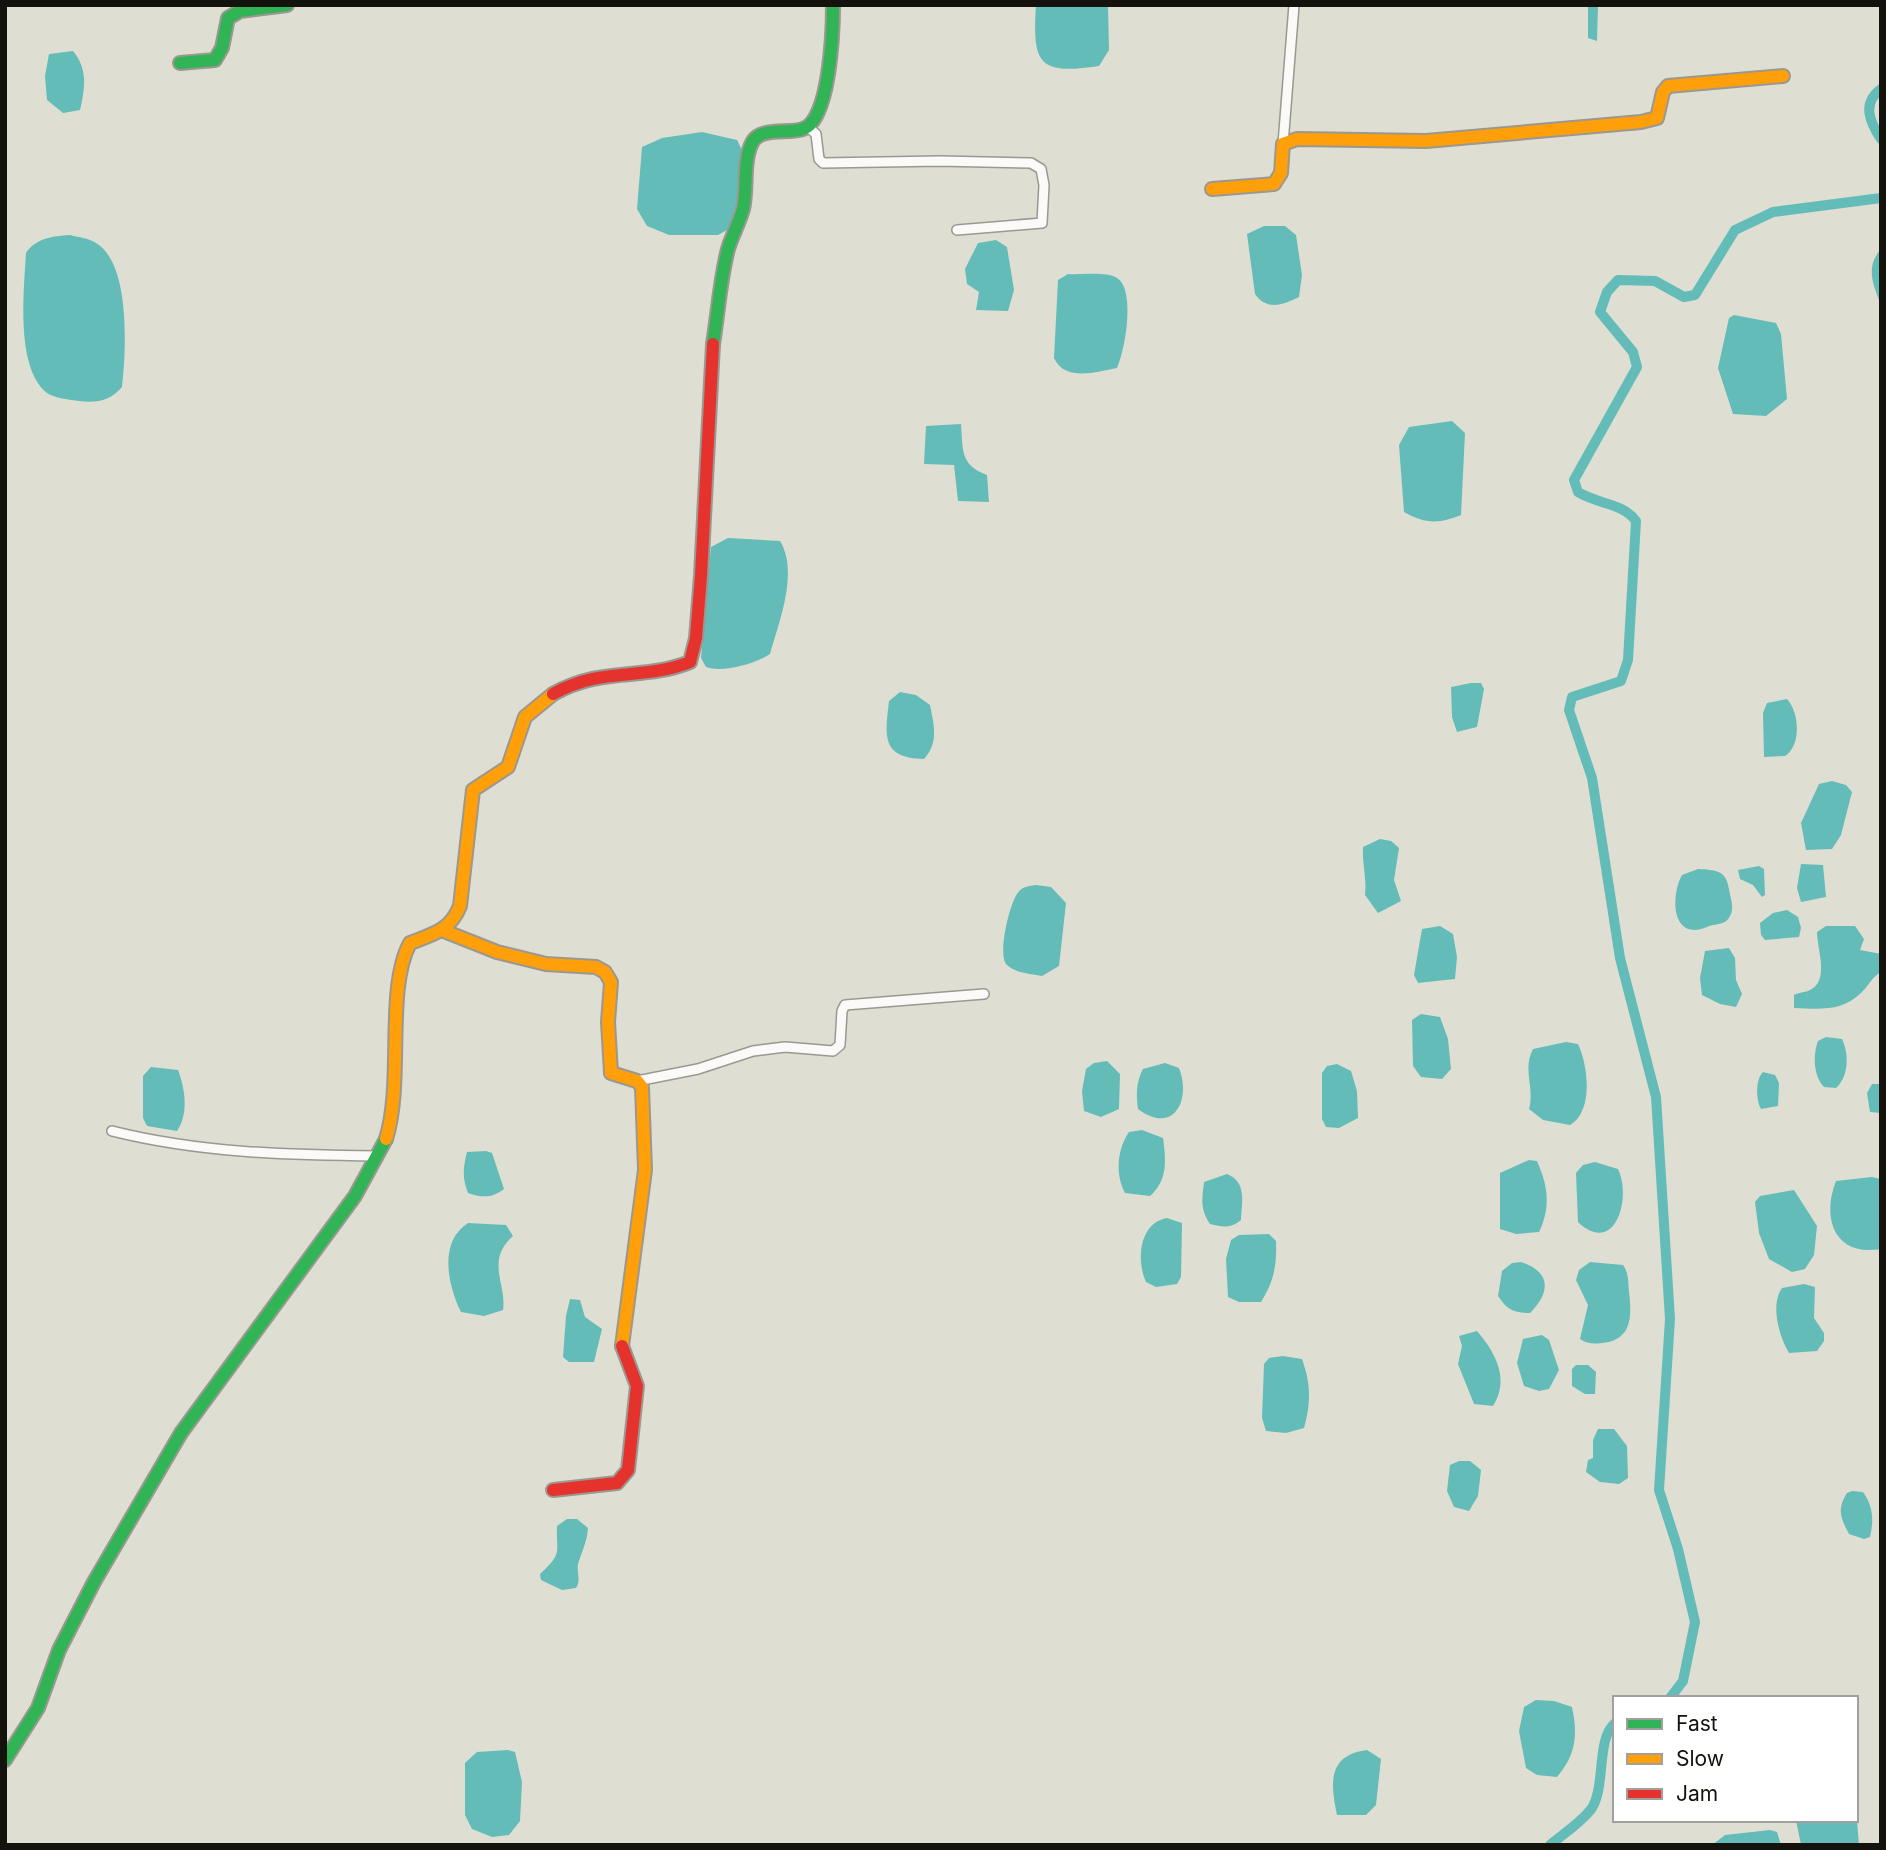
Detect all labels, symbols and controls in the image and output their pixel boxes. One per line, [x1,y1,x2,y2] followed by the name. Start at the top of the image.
[1613,1696,1858,1822] legend
[1676,1711,1718,1736] text: Fast
[1676,1746,1724,1771] text: Slow
[1676,1781,1718,1806] text: Jam

